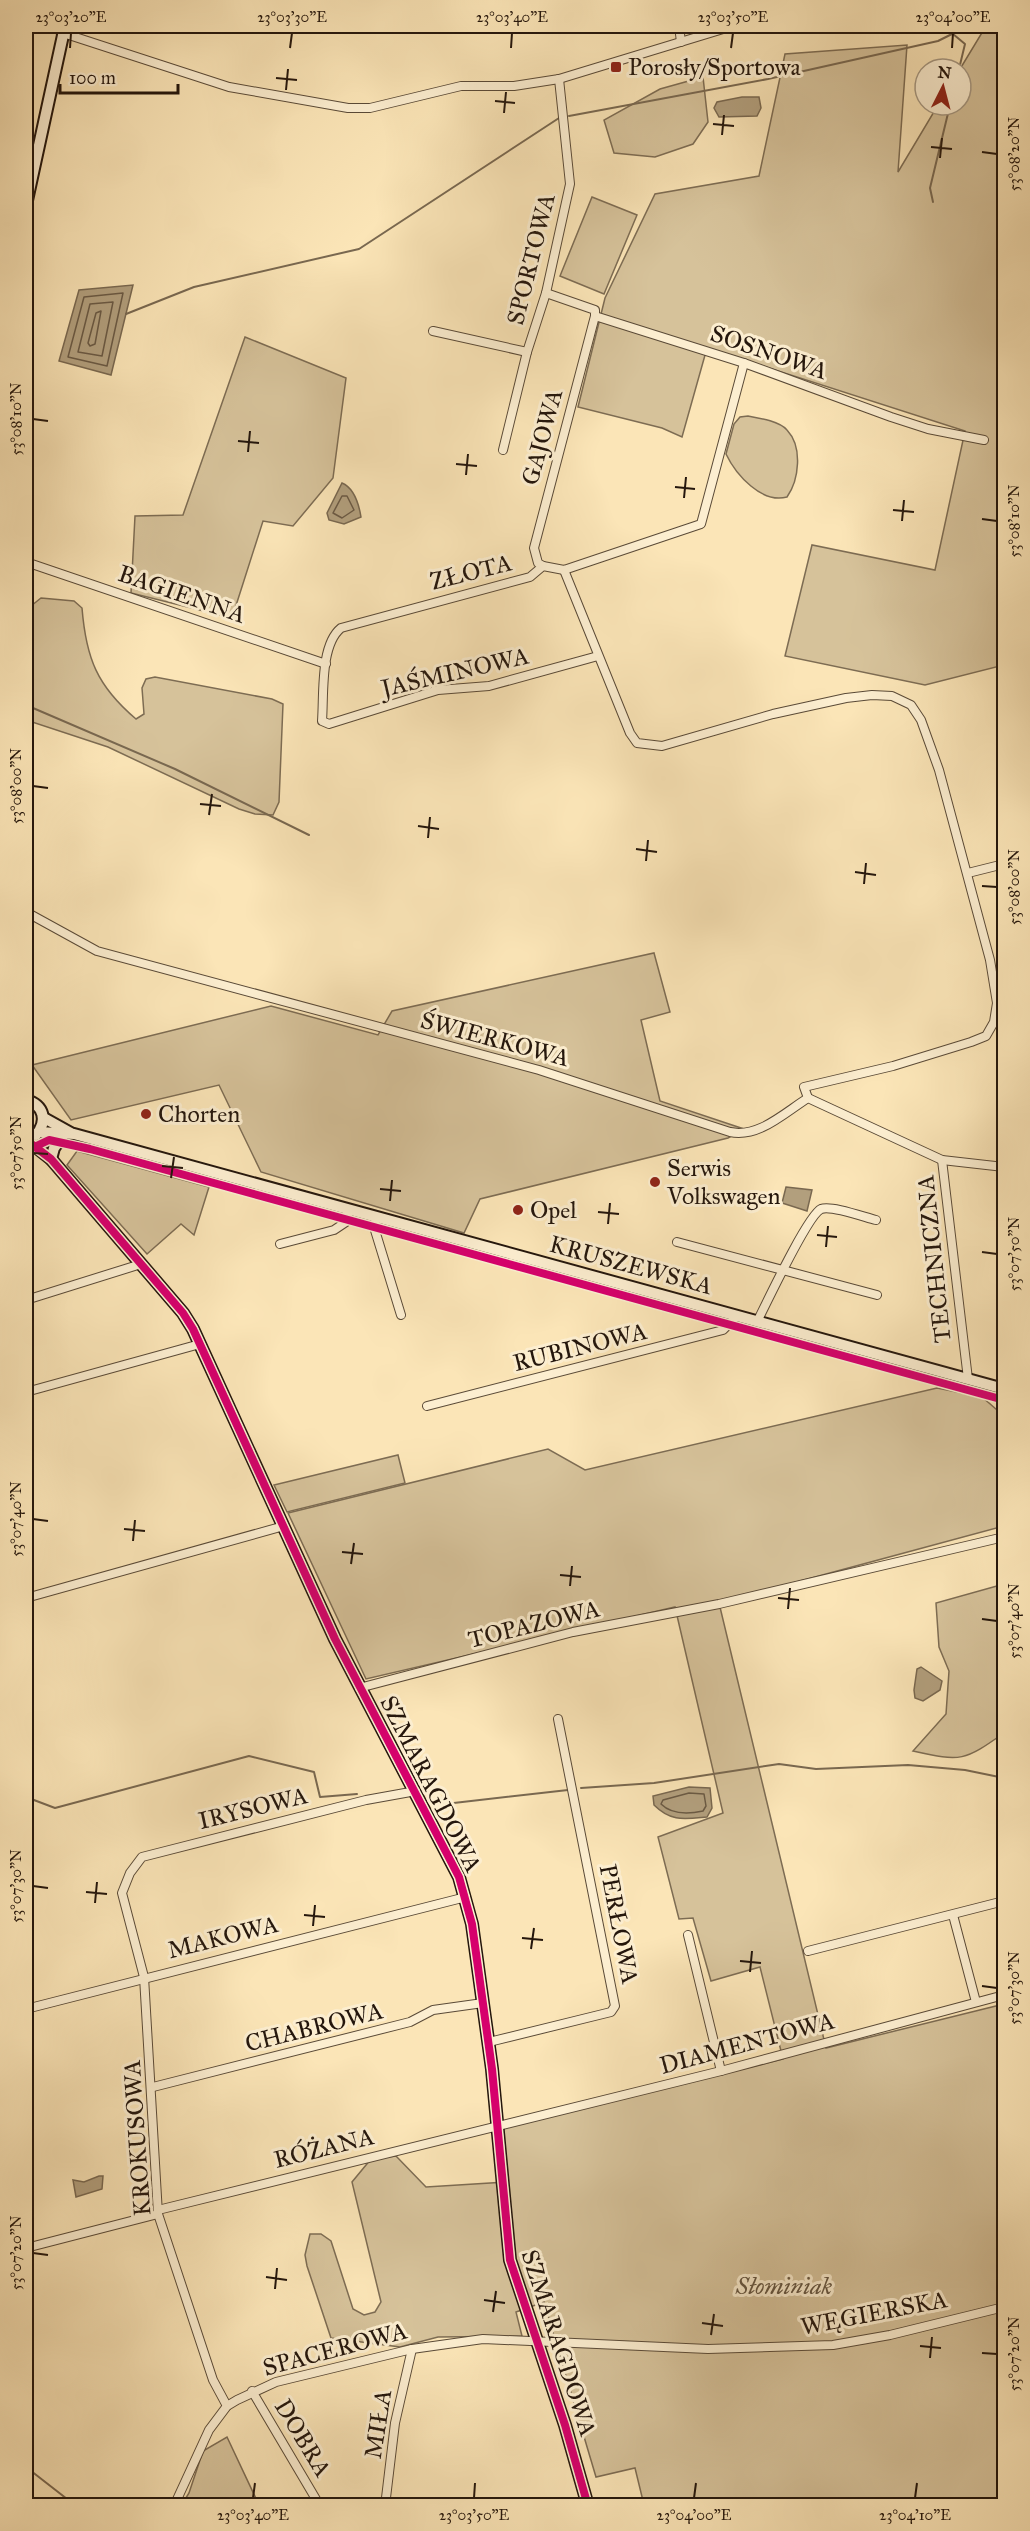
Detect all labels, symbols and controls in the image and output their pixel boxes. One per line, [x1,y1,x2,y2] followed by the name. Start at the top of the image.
[35,8,107,26] text: 23°03'20"E
[257,8,327,26] text: 23°03'30"E
[476,8,548,26] text: 23°03'40"E
[698,8,769,26] text: 23°03'50"E
[916,8,991,26] text: 23°04'00"E
[628,52,801,82] place label: Porosły/Sportowa
[60,57,178,95] scale bar
[913,57,973,117] north arrow
[609,60,623,74] marker: Porosły/Sportowa
[937,62,953,83] text: N
[69,67,116,89] text: 100 m
[1005,116,1023,191] text: 53°08'20"N
[500,190,562,328] street label: SPORTOWA
[706,318,832,386] street label: SOSNOWA
[7,382,25,456] text: 53°08'10"N
[515,386,569,488] street label: GAJOWA
[1005,484,1023,558] text: 53°08'10"N
[427,547,515,597] street label: ZŁOTA
[114,558,250,630] street label: BAGIENNA
[375,640,532,704] street label: JAŚMINOWA
[7,748,25,824] text: 53°08'00"N
[1005,849,1023,925] text: 53°08'00"N
[417,1005,573,1073] street label: ŚWIERKOWA
[158,1099,240,1129] place label: Chorten
[139,1107,153,1121] marker: Chorten
[7,1116,25,1190] text: 53°07'50"N
[666,1153,781,1211] place label: Serwis Volkswagen
[910,1173,958,1345] street label: TECHNICZNA
[648,1175,662,1189] marker: Serwis Volkswagen
[530,1195,577,1225] place label: Opel
[511,1203,525,1217] marker: Opel
[1005,1217,1023,1291] text: 53°07'50"N
[546,1229,716,1301] street label: KRUSZEWSKA
[510,1316,650,1378] street label: RUBINOWA
[7,1481,25,1557] text: 53°07'40"N
[1005,1583,1023,1659] text: 53°07'40"N
[465,1593,603,1655] street label: TOPAZOWA
[373,1691,489,1877] street label: SZMARAGDOWA
[195,1780,311,1836] street label: IRYSOWA
[7,1849,25,1923] text: 53°07'30"N
[593,1862,645,1986] street label: PERŁOWA
[165,1909,281,1965] street label: MAKOWA
[1005,1951,1023,2025] text: 53°07'30"N
[242,1995,386,2059] street label: CHABROWA
[656,2005,838,2081] street label: DIAMENTOWA
[117,2059,157,2217] street label: KROKUSOWA
[271,2121,377,2175] street label: RÓŻANA
[7,2215,25,2290] text: 53°07'20"N
[515,2246,603,2440] street label: SZMARAGDOWA
[735,2271,833,2301] park label: Słominiak
[798,2284,950,2342] street label: WĘGIERSKA
[259,2315,411,2383] street label: SPACEROWA
[1005,2316,1023,2391] text: 53°07'20"N
[358,2387,398,2461] street label: MIŁA
[268,2394,338,2482] street label: DOBRA
[217,2506,289,2524] text: 23°03'40"E
[439,2506,510,2524] text: 23°03'50"E
[657,2506,732,2524] text: 23°04'00"E
[879,2506,951,2524] text: 23°04'10"E

